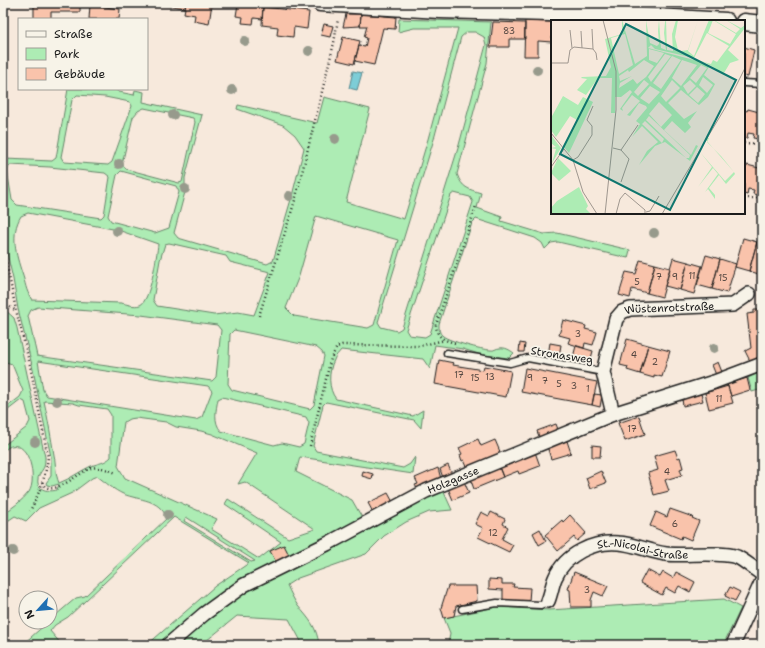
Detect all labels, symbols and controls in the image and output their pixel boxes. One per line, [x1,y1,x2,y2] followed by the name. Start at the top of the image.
[18,18,148,90] legend
[551,20,745,214] inset map
[503,25,515,37] house number: 83
[54,26,93,42] text: Straße
[54,46,80,62] text: Park
[54,66,105,82] text: Gebäude
[688,270,696,282] house number: 11
[656,271,662,283] house number: 7
[672,271,678,283] house number: 9
[718,272,728,284] house number: 15
[634,276,640,288] house number: 5
[622,299,715,318] street label: Wüstenrotstraße
[575,328,581,340] house number: 3
[530,343,594,368] street label: Stronasweg
[631,349,637,361] house number: 4
[652,356,658,368] house number: 2
[454,369,464,381] house number: 17
[485,371,495,383] house number: 13
[470,372,480,384] house number: 15
[527,372,533,384] house number: 9
[542,375,548,387] house number: 7
[556,378,562,390] house number: 5
[571,380,577,392] house number: 3
[586,383,590,395] house number: 1
[715,393,723,405] house number: 11
[627,423,637,435] house number: 17
[425,463,481,498] street label: Holzgasse
[664,466,670,478] house number: 4
[672,518,678,530] house number: 6
[488,527,498,539] house number: 12
[596,536,689,563] street label: St.-Nicolai-Straße
[584,584,590,596] house number: 3
[18,590,58,630] north arrow
[21,607,38,622] text: N

